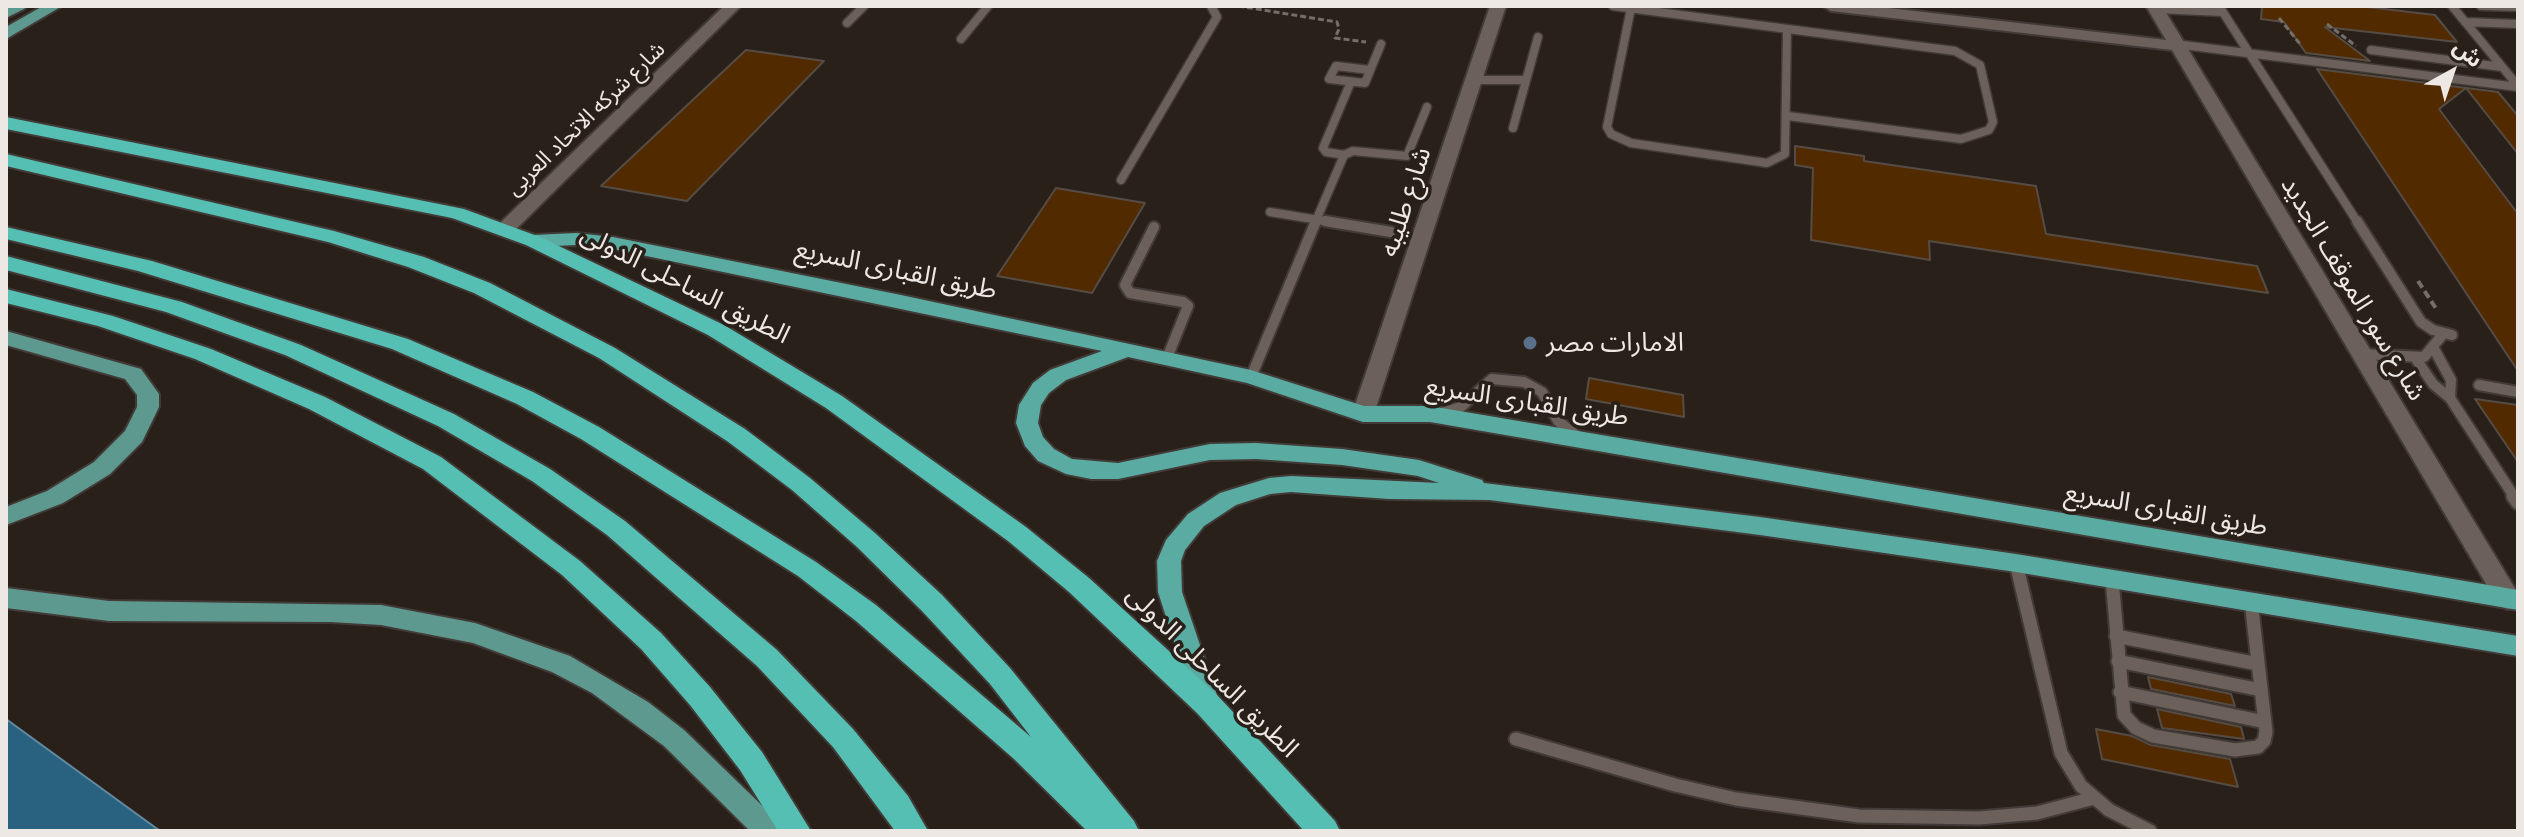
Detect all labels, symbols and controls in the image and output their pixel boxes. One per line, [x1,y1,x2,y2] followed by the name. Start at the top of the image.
[2412,32,2492,112] north arrow
[2448,33,2488,73] text: ش
[501,36,671,202] street label: شارع شركه الاتحاد العربى
[1374,143,1438,261] street label: شارع طليبه
[2274,171,2432,407] street label: شارع سور الموقف الجديد
[575,219,795,351] street label: الطريق الساحلى الدولى
[792,233,1000,307] street label: طريق القبارى السريع
[1546,327,1684,359] place label: الامارات مصر
[1521,334,1539,352] marker: الامارات مصر
[1423,371,1631,433] street label: طريق القبارى السريع
[2062,477,2270,543] street label: طريق القبارى السريع
[1119,579,1305,765] street label: الطريق الساحلى الدولى

